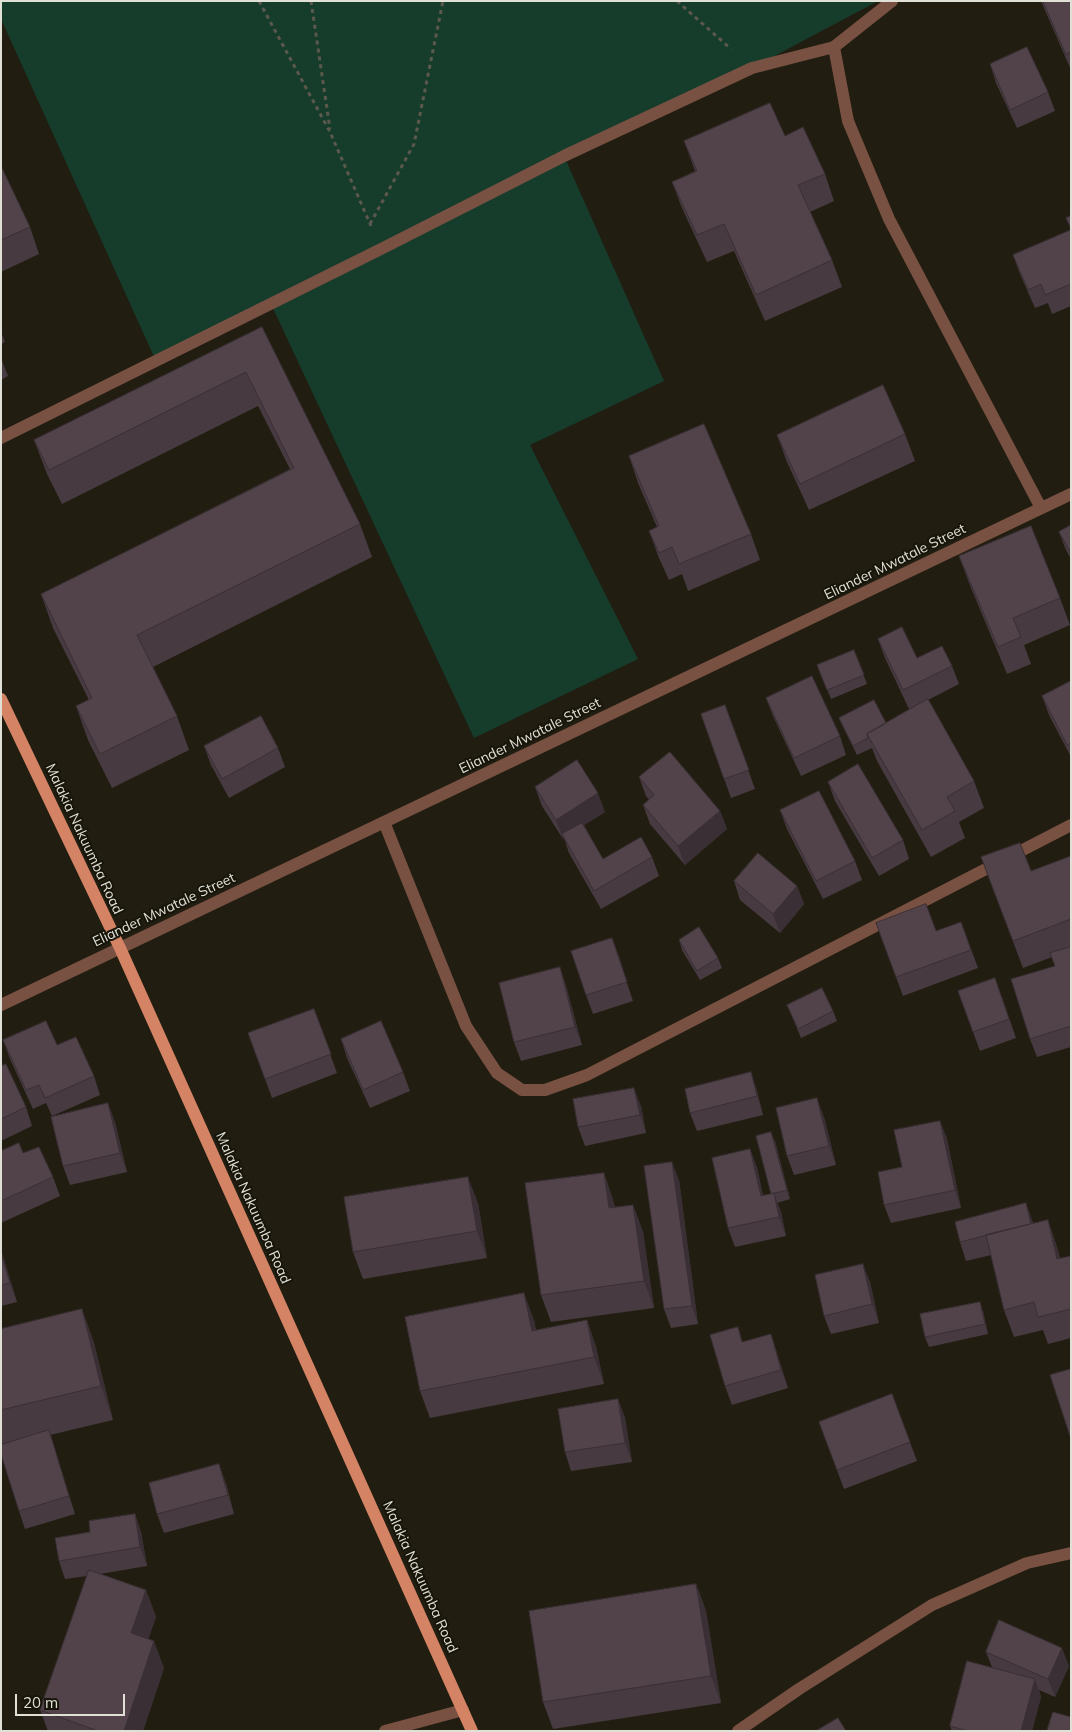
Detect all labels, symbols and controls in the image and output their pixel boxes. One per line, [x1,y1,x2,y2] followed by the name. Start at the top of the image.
[822,520,968,604] street label: Eliander Mwatale Street
[457,694,603,778] street label: Eliander Mwatale Street
[42,761,126,917] street label: Malakia Nakuumba Road
[90,870,238,950] street label: Eliander Mwatale Street
[212,1130,294,1286] street label: Malakia Nakuumba Road
[379,1499,461,1655] street label: Malakia Nakuumba Road
[18,1684,128,1716] scale bar
[23,1693,58,1712] text: 20 m

